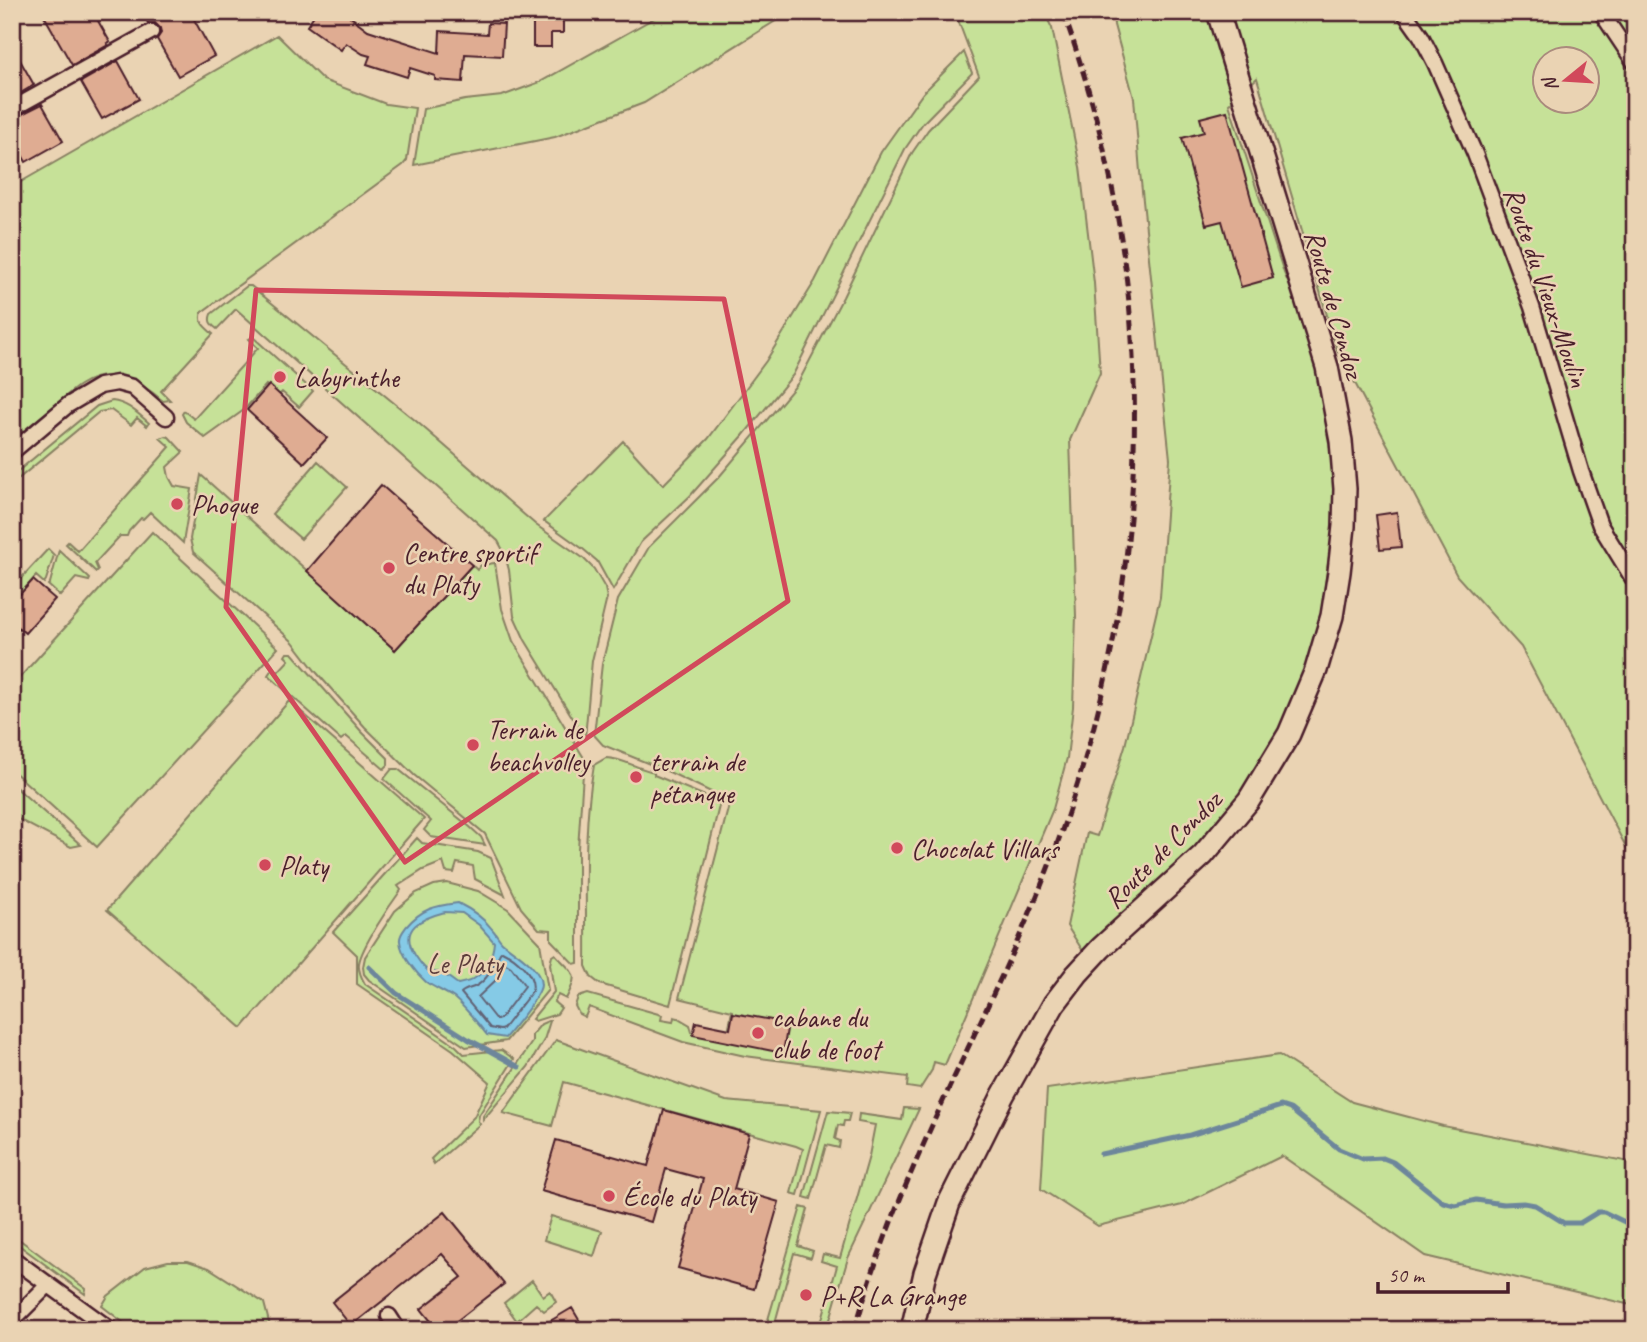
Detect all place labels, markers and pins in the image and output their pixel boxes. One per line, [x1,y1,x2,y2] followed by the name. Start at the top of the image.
[294,360,401,395] place label: Labyrinthe
[272,369,288,385] marker: Labyrinthe
[191,487,259,522] place label: Phoque
[169,496,185,512] marker: Phoque
[403,535,542,602] place label: Centre sportif du Platy
[381,560,397,576] marker: Centre sportif du Platy
[487,712,592,779] place label: Terrain de beachvolley
[465,737,481,753] marker: Terrain de beachvolley
[650,744,746,811] place label: terrain de pétanque
[628,769,644,785] marker: terrain de pétanque
[911,831,1061,866] place label: Chocolat Villars
[889,840,905,856] marker: Chocolat Villars
[279,848,331,883] place label: Platy
[257,857,273,873] marker: Platy
[772,1000,884,1067] place label: cabane du club de foot
[750,1025,766,1041] marker: cabane du club de foot
[623,1179,758,1214] place label: École du Platy
[601,1188,617,1204] marker: École du Platy
[820,1278,967,1313] place label: P+R La Grange
[798,1287,814,1303] marker: P+R La Grange

